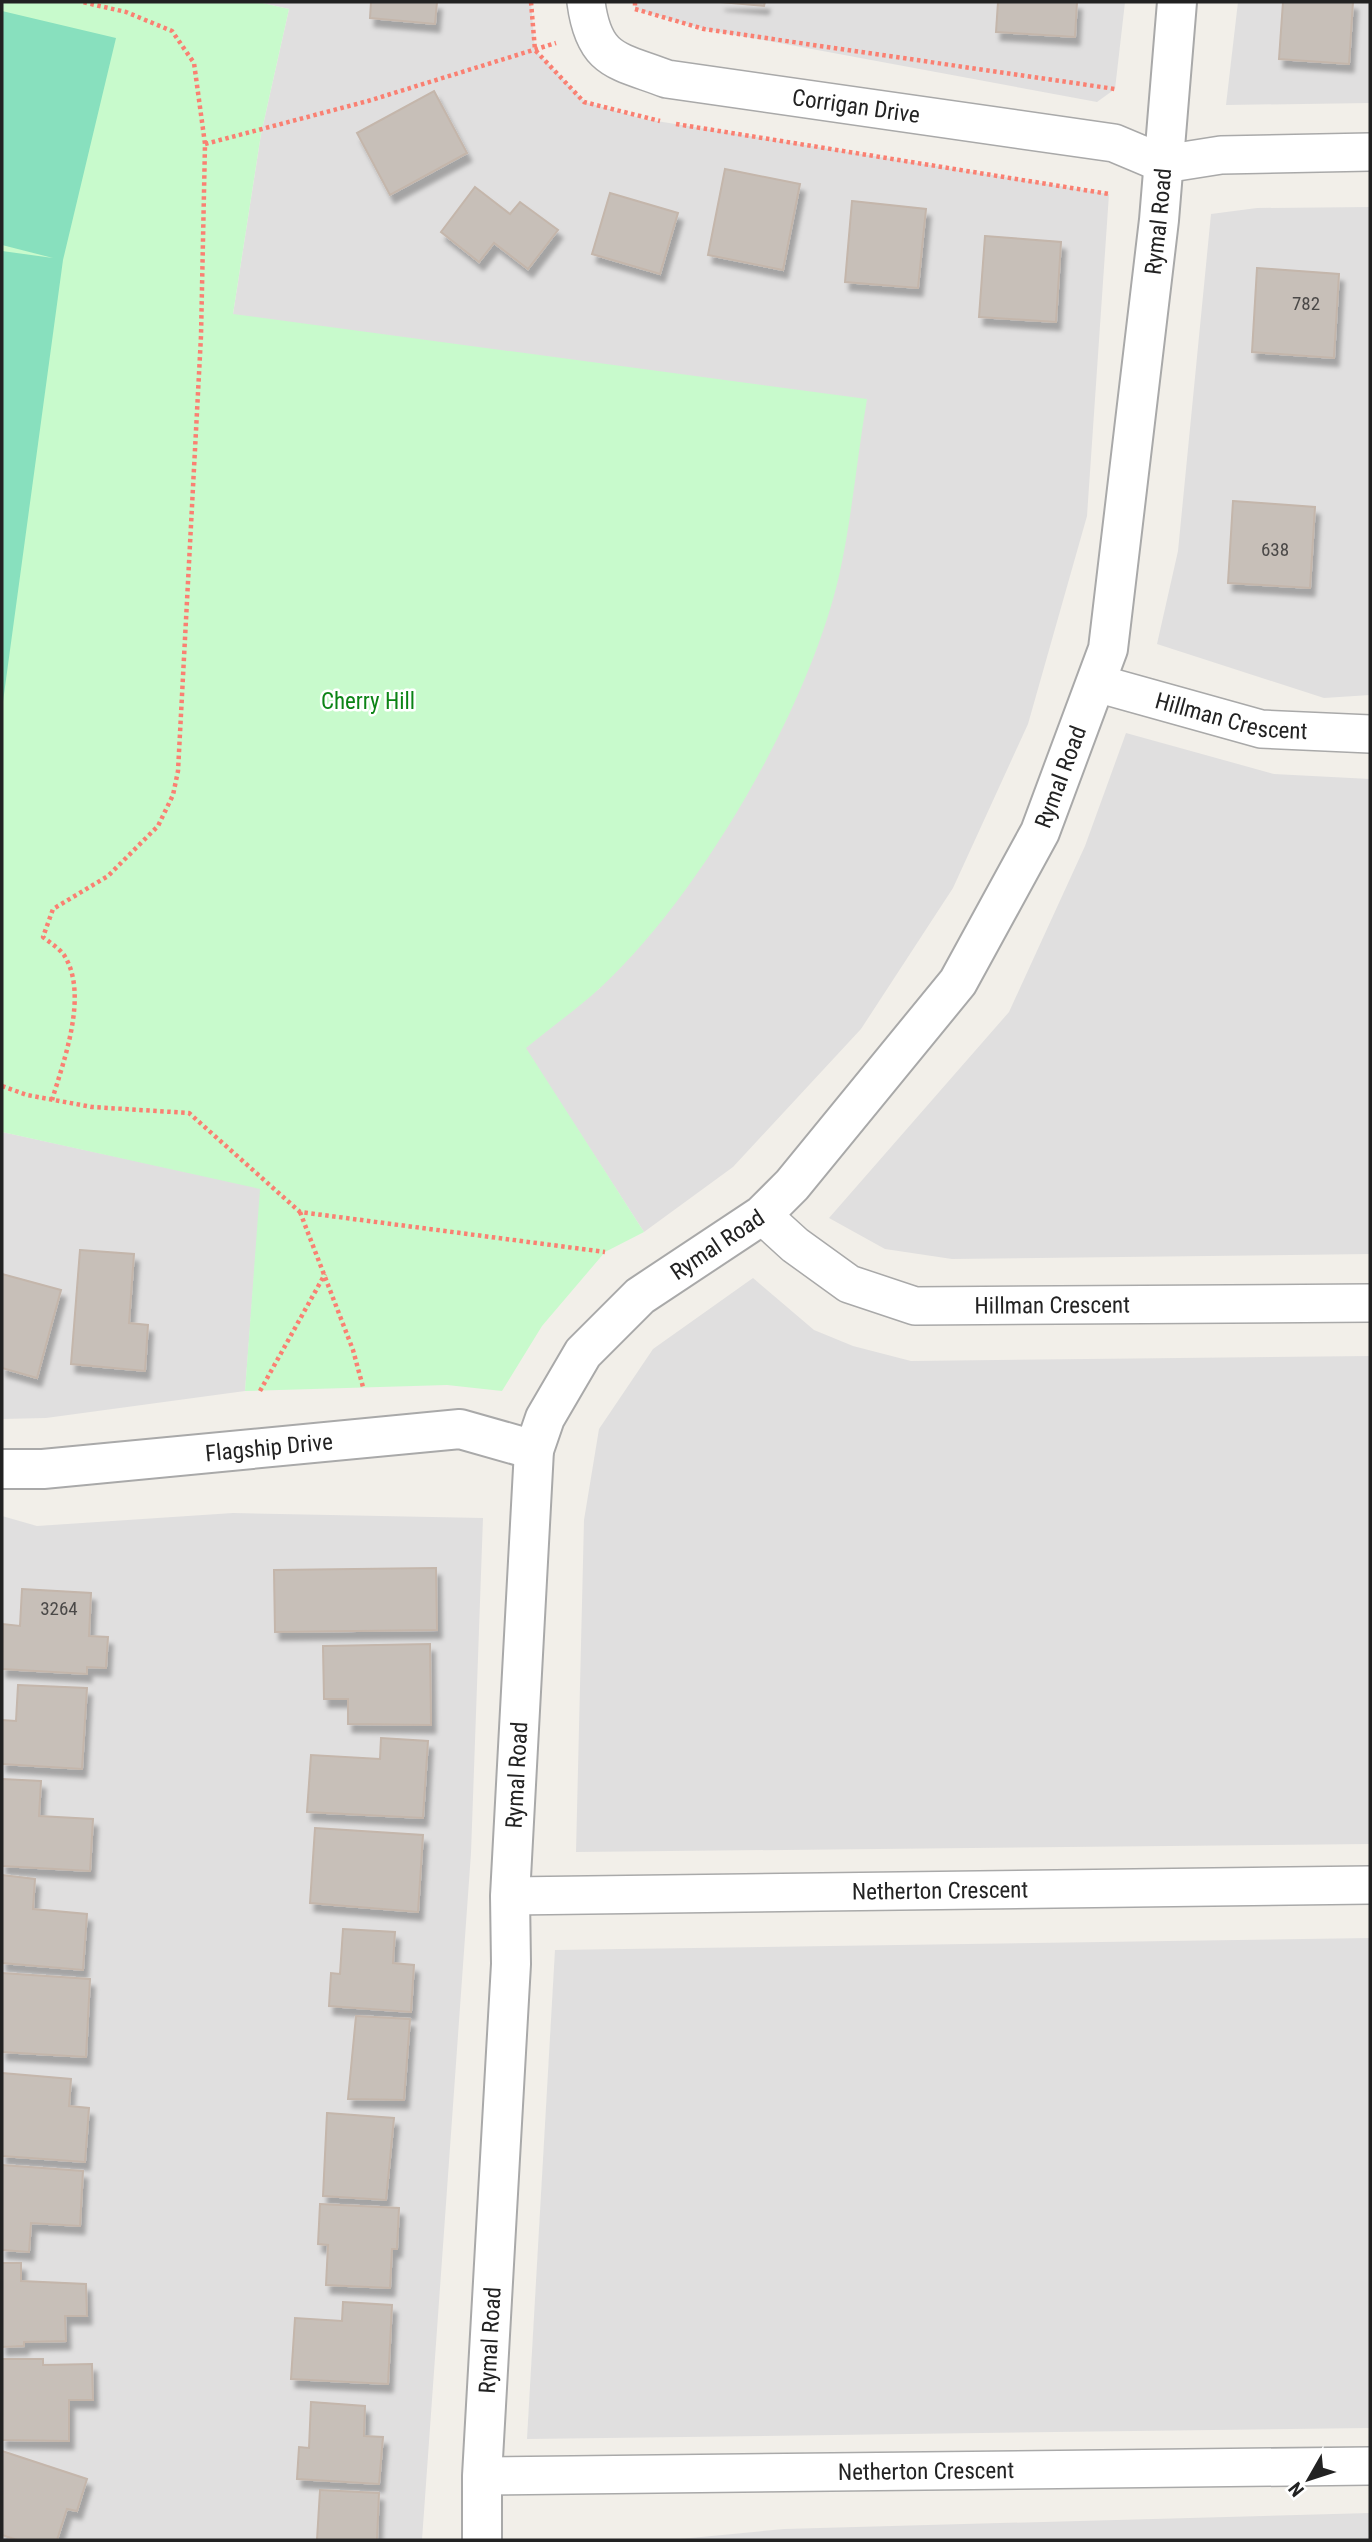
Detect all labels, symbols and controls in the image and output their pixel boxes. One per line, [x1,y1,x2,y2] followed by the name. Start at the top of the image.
[790,84,922,129] street label: Corrigan Drive
[1140,167,1177,276] street label: Rymal Road
[1292,292,1320,315] house number: 782
[1261,538,1289,561] house number: 638
[1152,687,1308,745] street label: Hillman Crescent
[321,688,415,715] park label: Cherry Hill
[1030,722,1092,832] street label: Rymal Road
[666,1204,770,1286] street label: Rymal Road
[974,1292,1130,1320] street label: Hillman Crescent
[204,1428,334,1467] street label: Flagship Drive
[40,1597,78,1620] house number: 3264
[501,1721,533,1829] street label: Rymal Road
[852,1876,1028,1906] street label: Netherton Crescent
[474,2286,507,2394] street label: Rymal Road
[1274,2444,1344,2514] north arrow
[838,2457,1014,2486] street label: Netherton Crescent
[1284,2478,1309,2501] text: N

